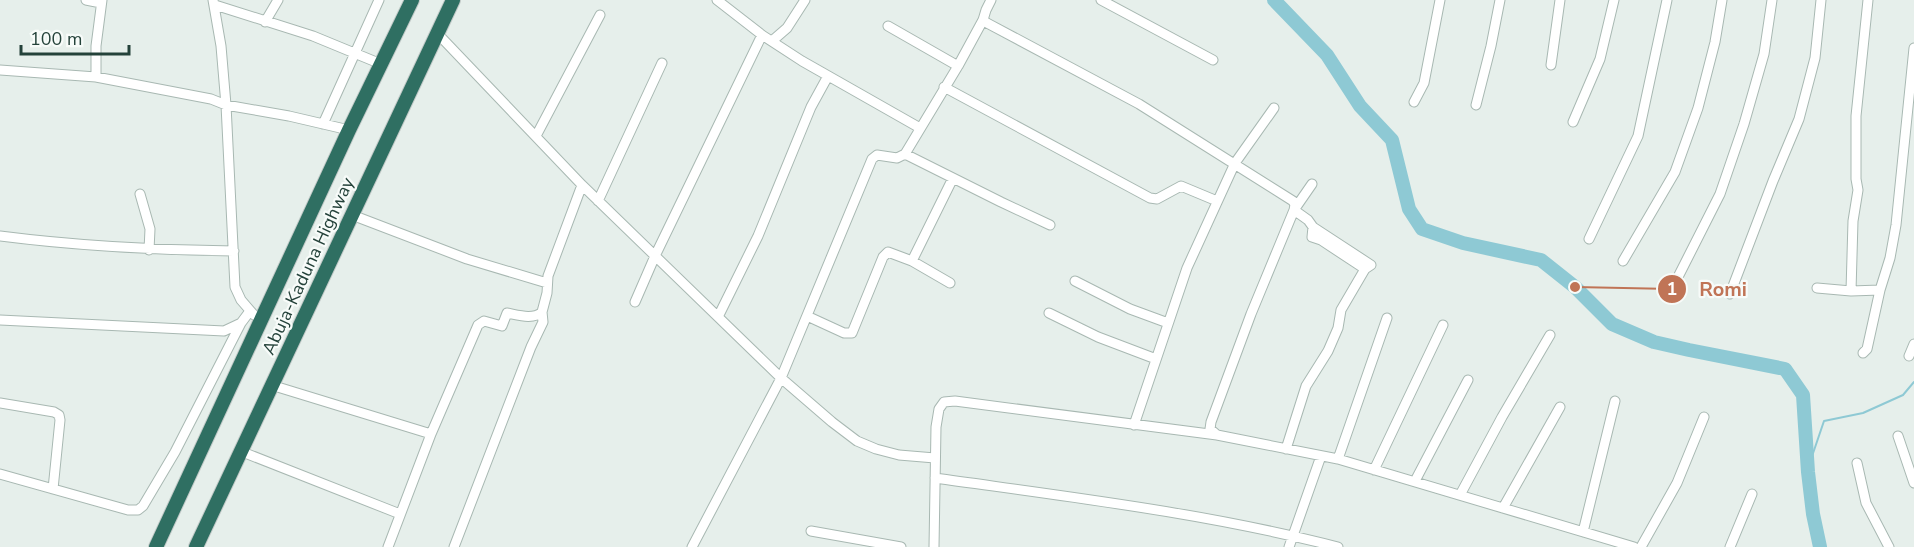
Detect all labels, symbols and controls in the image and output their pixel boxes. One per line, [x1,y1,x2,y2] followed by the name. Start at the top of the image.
[21,18,129,56] scale bar
[30,27,82,51] text: 100 m
[256,173,360,359] street label: Abuja-Kaduna Highway
[1657,270,1759,308] callout: Romi
[1699,276,1747,303] text: Romi
[1667,277,1677,301] text: 1

